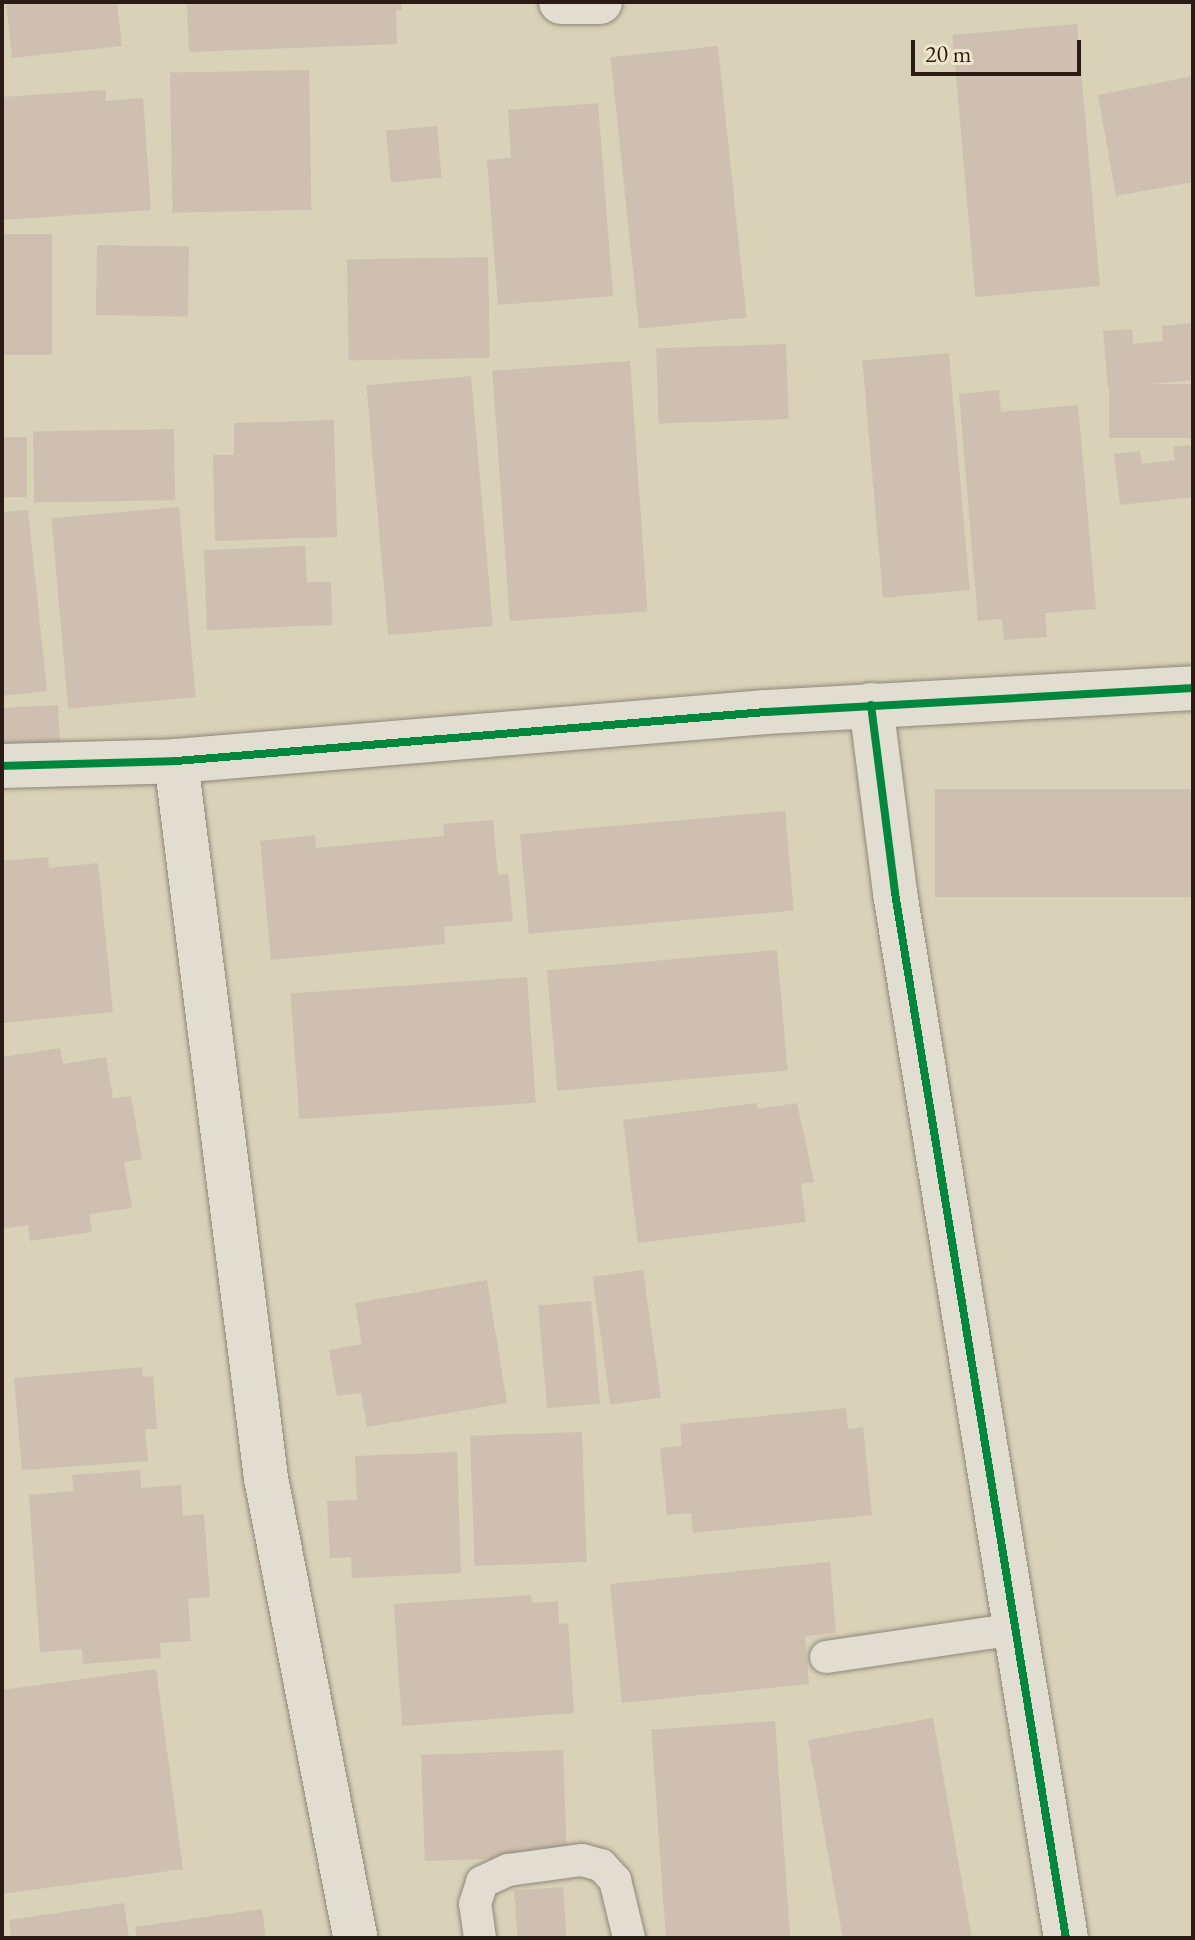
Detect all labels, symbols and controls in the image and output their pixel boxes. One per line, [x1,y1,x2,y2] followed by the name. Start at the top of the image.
[915,24,1085,74] scale bar
[925,38,972,69] text: 20 m

